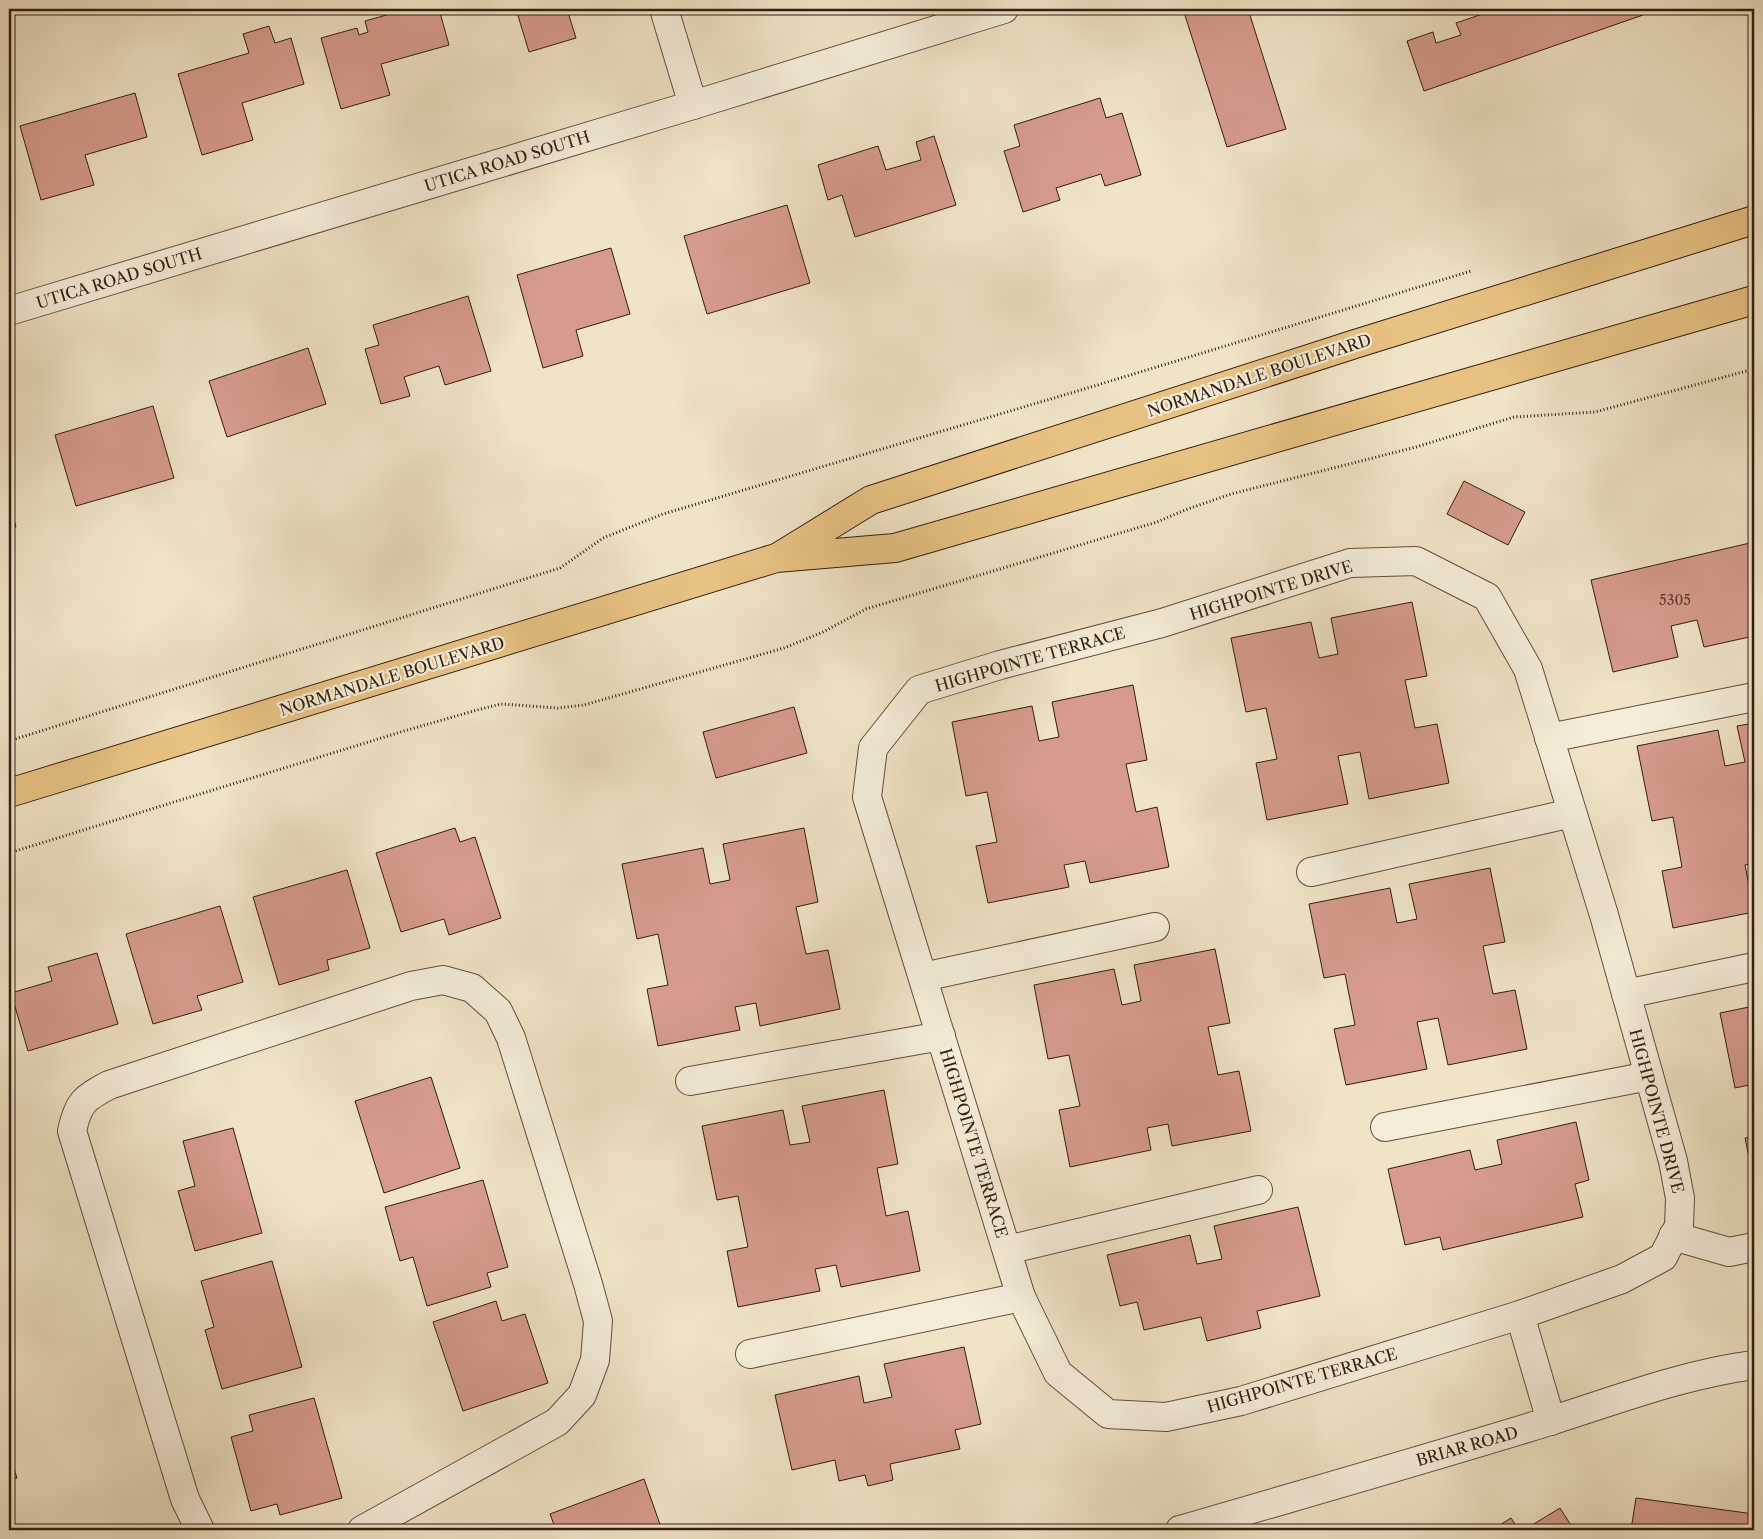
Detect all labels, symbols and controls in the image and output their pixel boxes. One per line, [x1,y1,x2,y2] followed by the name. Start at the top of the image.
[422,126,592,196] street label: UTICA ROAD SOUTH
[34,243,204,313] street label: UTICA ROAD SOUTH
[1145,329,1374,421] street label: NORMANDALE BOULEVARD
[1187,556,1355,624] street label: HIGHPOINTE DRIVE
[1659,591,1691,609] house number: 5305
[933,622,1127,696] street label: HIGHPOINTE TERRACE
[277,632,507,720] street label: NORMANDALE BOULEVARD
[1625,1027,1689,1195] street label: HIGHPOINTE DRIVE
[936,1046,1012,1240] street label: HIGHPOINTE TERRACE
[1205,1343,1399,1417] street label: HIGHPOINTE TERRACE
[1414,1422,1520,1470] street label: BRIAR ROAD

